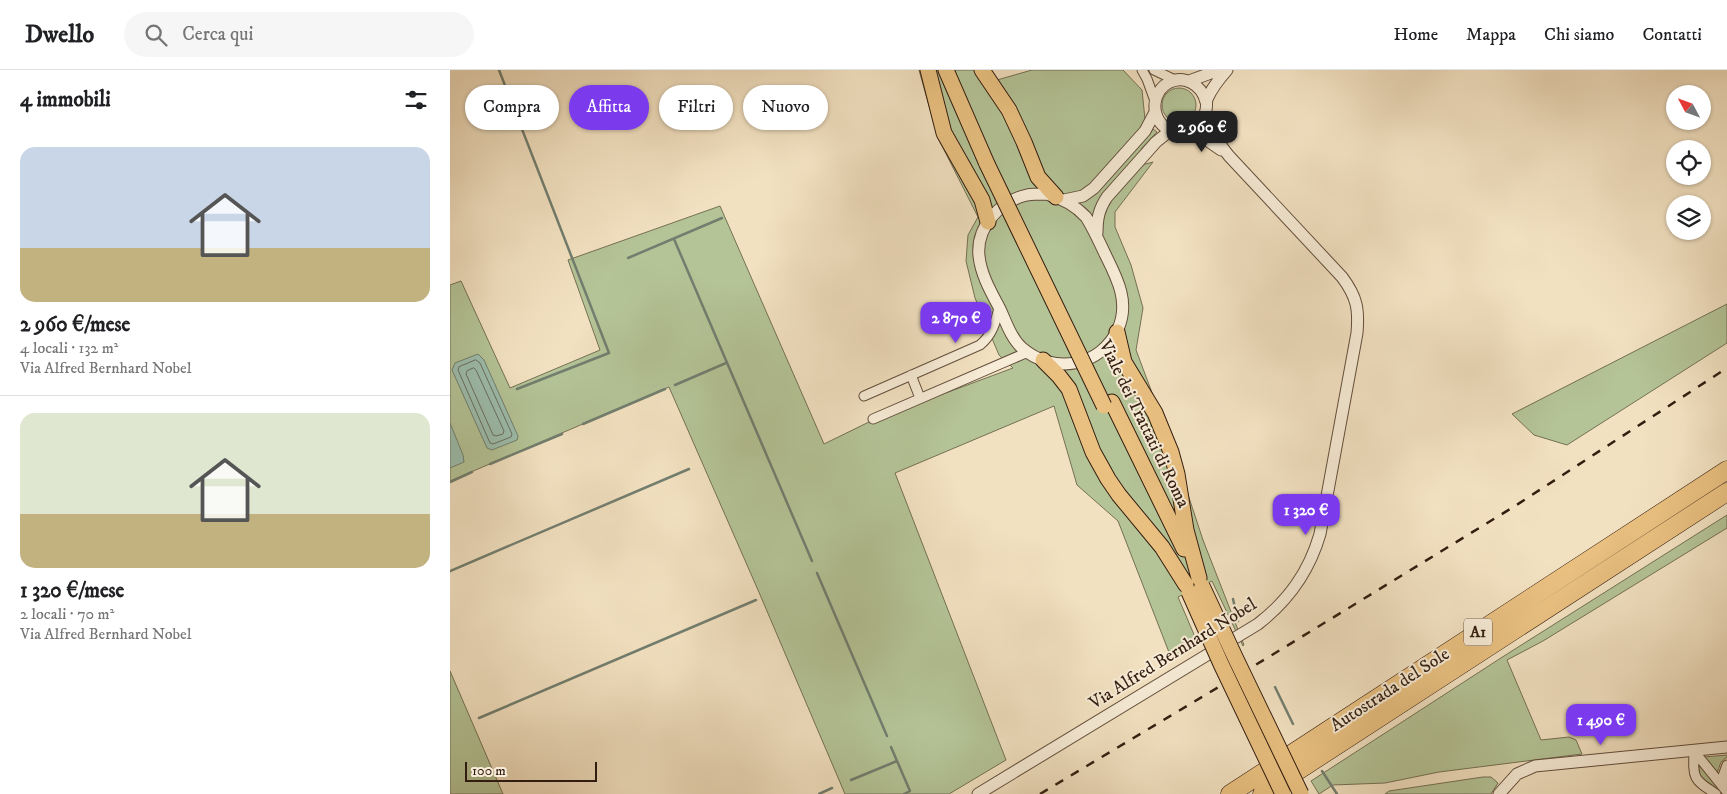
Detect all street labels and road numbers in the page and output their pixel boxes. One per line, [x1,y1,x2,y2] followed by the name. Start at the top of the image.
[1093,336,1194,512] street label: Viale dei Trattati di Roma
[1085,593,1261,715] street label: Via Alfred Bernhard Nobel
[1464,618,1492,646] road number: A1
[1326,643,1454,737] street label: Autostrada del Sole

